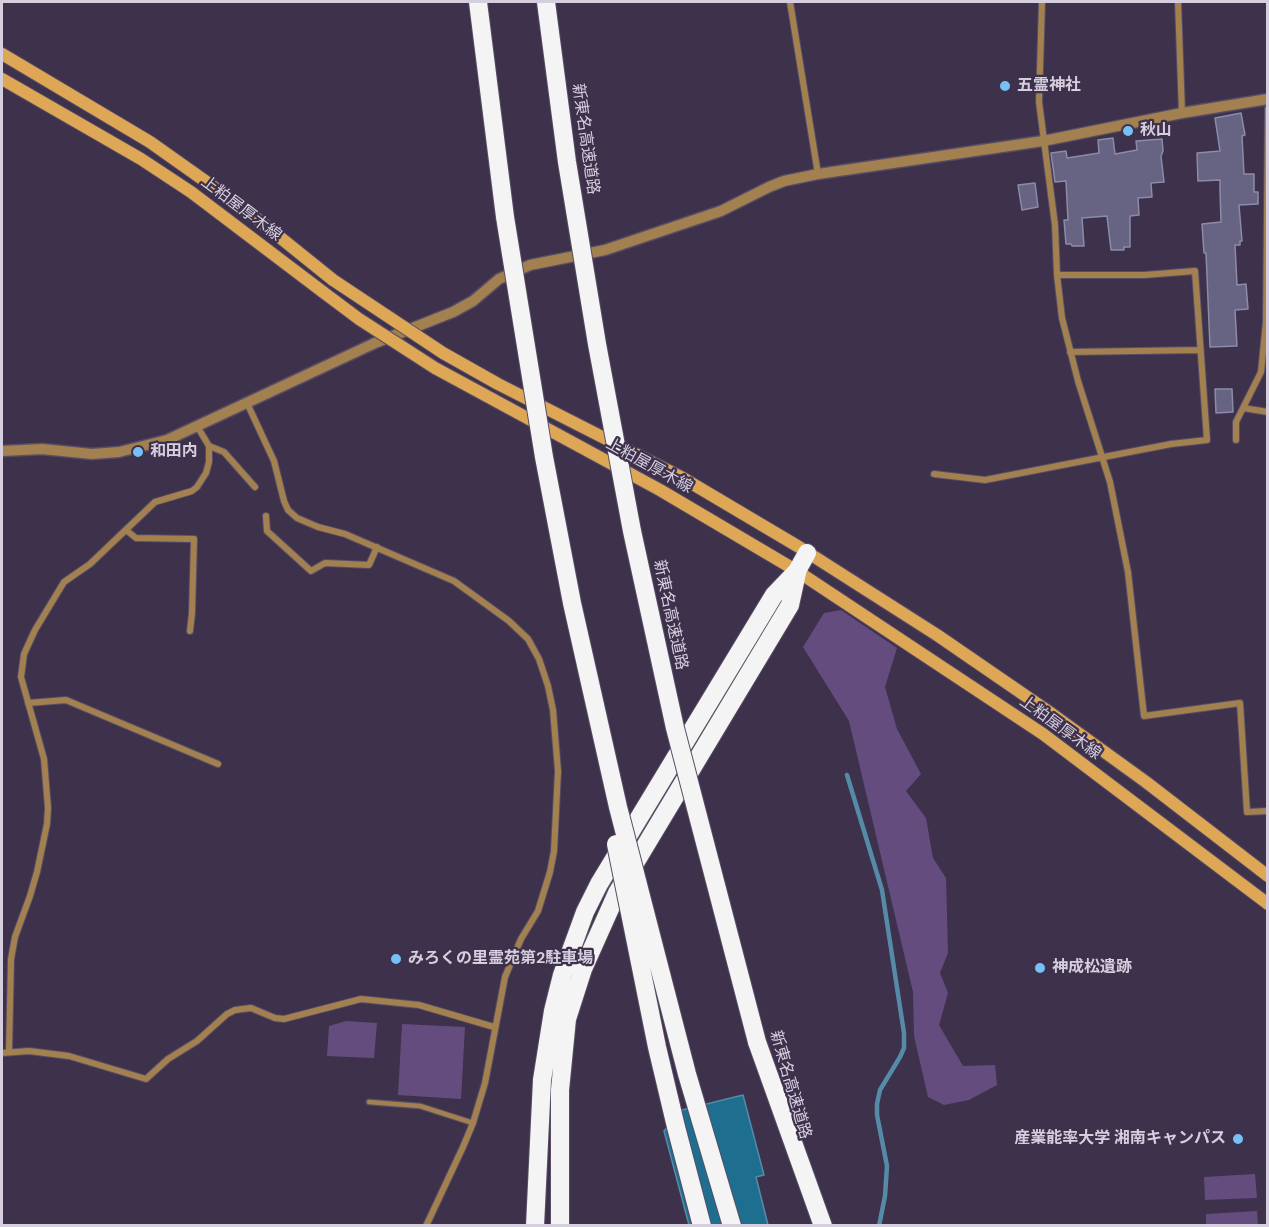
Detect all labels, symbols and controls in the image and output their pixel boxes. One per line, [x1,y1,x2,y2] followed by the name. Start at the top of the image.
[1017,76,1081,96] place label: 五霊神社
[998,79,1012,93] marker: 五霊神社
[568,82,602,196] street label: 新東名高速道路
[1140,121,1172,141] place label: 秋山
[1121,124,1135,138] marker: 秋山
[197,172,285,246] street label: 上粕屋厚木線
[602,434,696,498] street label: 上粕屋厚木線
[150,442,198,462] place label: 和田内
[131,445,145,459] marker: 和田内
[649,558,691,672] street label: 新東名高速道路
[1016,692,1104,764] street label: 上粕屋厚木線
[408,949,593,969] place label: みろくの里霊苑第2駐車場
[389,952,403,966] marker: みろくの里霊苑第2駐車場
[1052,958,1132,978] place label: 神成松遺跡
[1033,961,1047,975] marker: 神成松遺跡
[765,1029,815,1141] street label: 新東名高速道路
[1014,1129,1226,1149] place label: 産業能率大学 湘南キャンパス
[1231,1132,1245,1146] marker: 産業能率大学 湘南キャンパス

